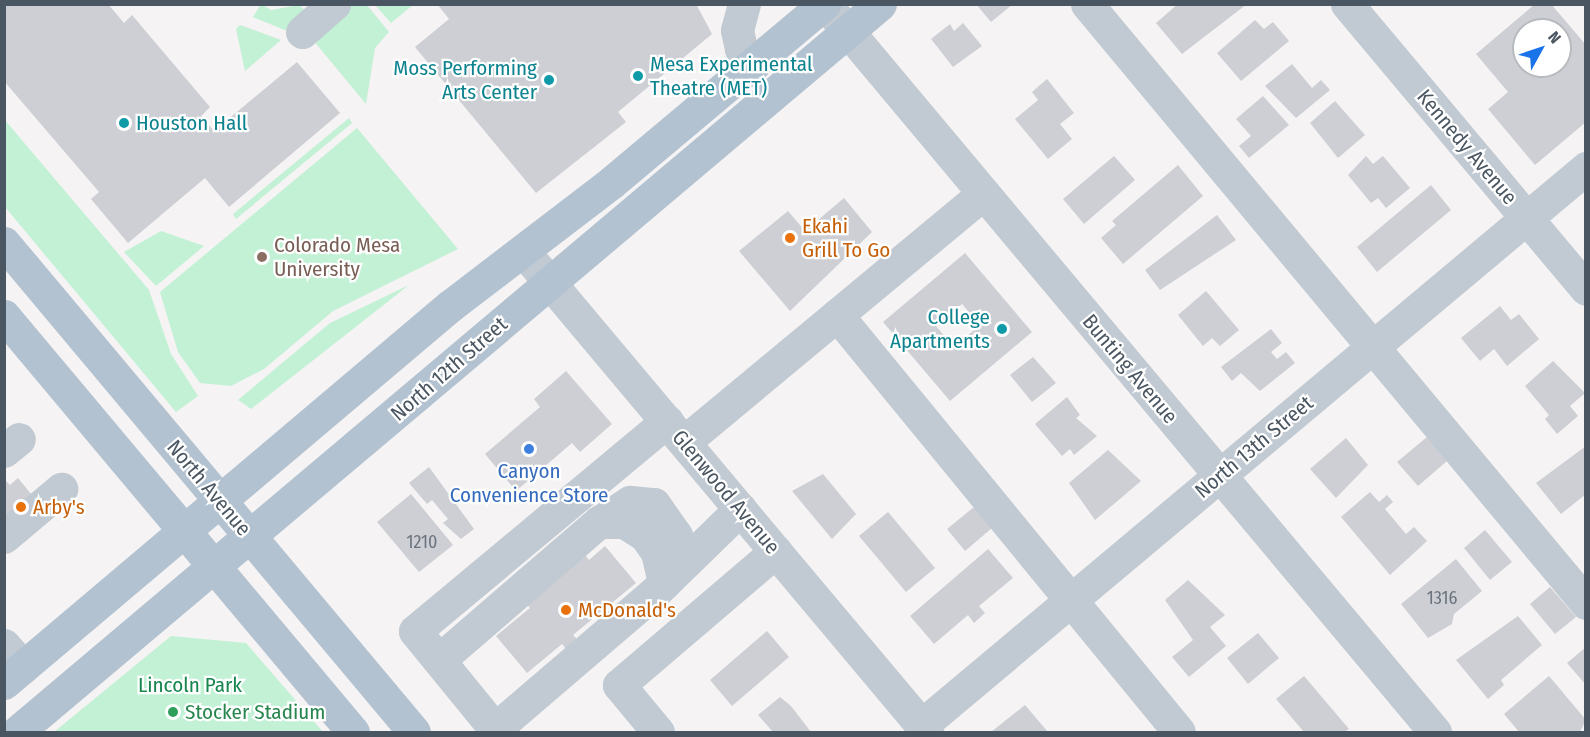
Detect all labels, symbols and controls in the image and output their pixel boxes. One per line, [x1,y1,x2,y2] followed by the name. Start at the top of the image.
[1512,18,1572,78] north arrow
[1544,28,1565,47] text: N
[650,51,812,101] place label: Mesa Experimental Theatre (MET)
[393,55,537,105] place label: Moss Performing Arts Center
[631,69,645,83] marker: Mesa Experimental Theatre (MET)
[542,73,556,87] marker: Moss Performing Arts Center
[1412,84,1522,210] street label: Kennedy Avenue
[136,110,247,136] place label: Houston Hall
[117,116,131,130] marker: Houston Hall
[802,213,890,263] place label: Ekahi Grill To Go
[783,231,797,245] marker: Ekahi Grill To Go
[274,232,400,282] place label: Colorado Mesa University
[255,250,269,264] marker: Colorado Mesa University
[890,304,990,354] place label: College Apartments
[1077,309,1183,429] street label: Bunting Avenue
[386,312,512,426] street label: North 12th Street
[995,322,1009,336] marker: College Apartments
[1190,390,1318,504] street label: North 13th Street
[667,425,785,559] street label: Glenwood Avenue
[162,435,256,541] street label: North Avenue
[522,442,536,456] marker: Canyon Convenience Store
[450,458,608,508] place label: Canyon Convenience Store
[33,494,85,520] place label: Arby's
[14,500,28,514] marker: Arby's
[407,531,437,553] house number: 1210
[1427,587,1457,609] house number: 1316
[578,597,676,623] place label: McDonald's
[559,603,573,617] marker: McDonald's
[138,672,242,698] park label: Lincoln Park
[185,699,325,725] place label: Stocker Stadium
[166,705,180,719] marker: Stocker Stadium

